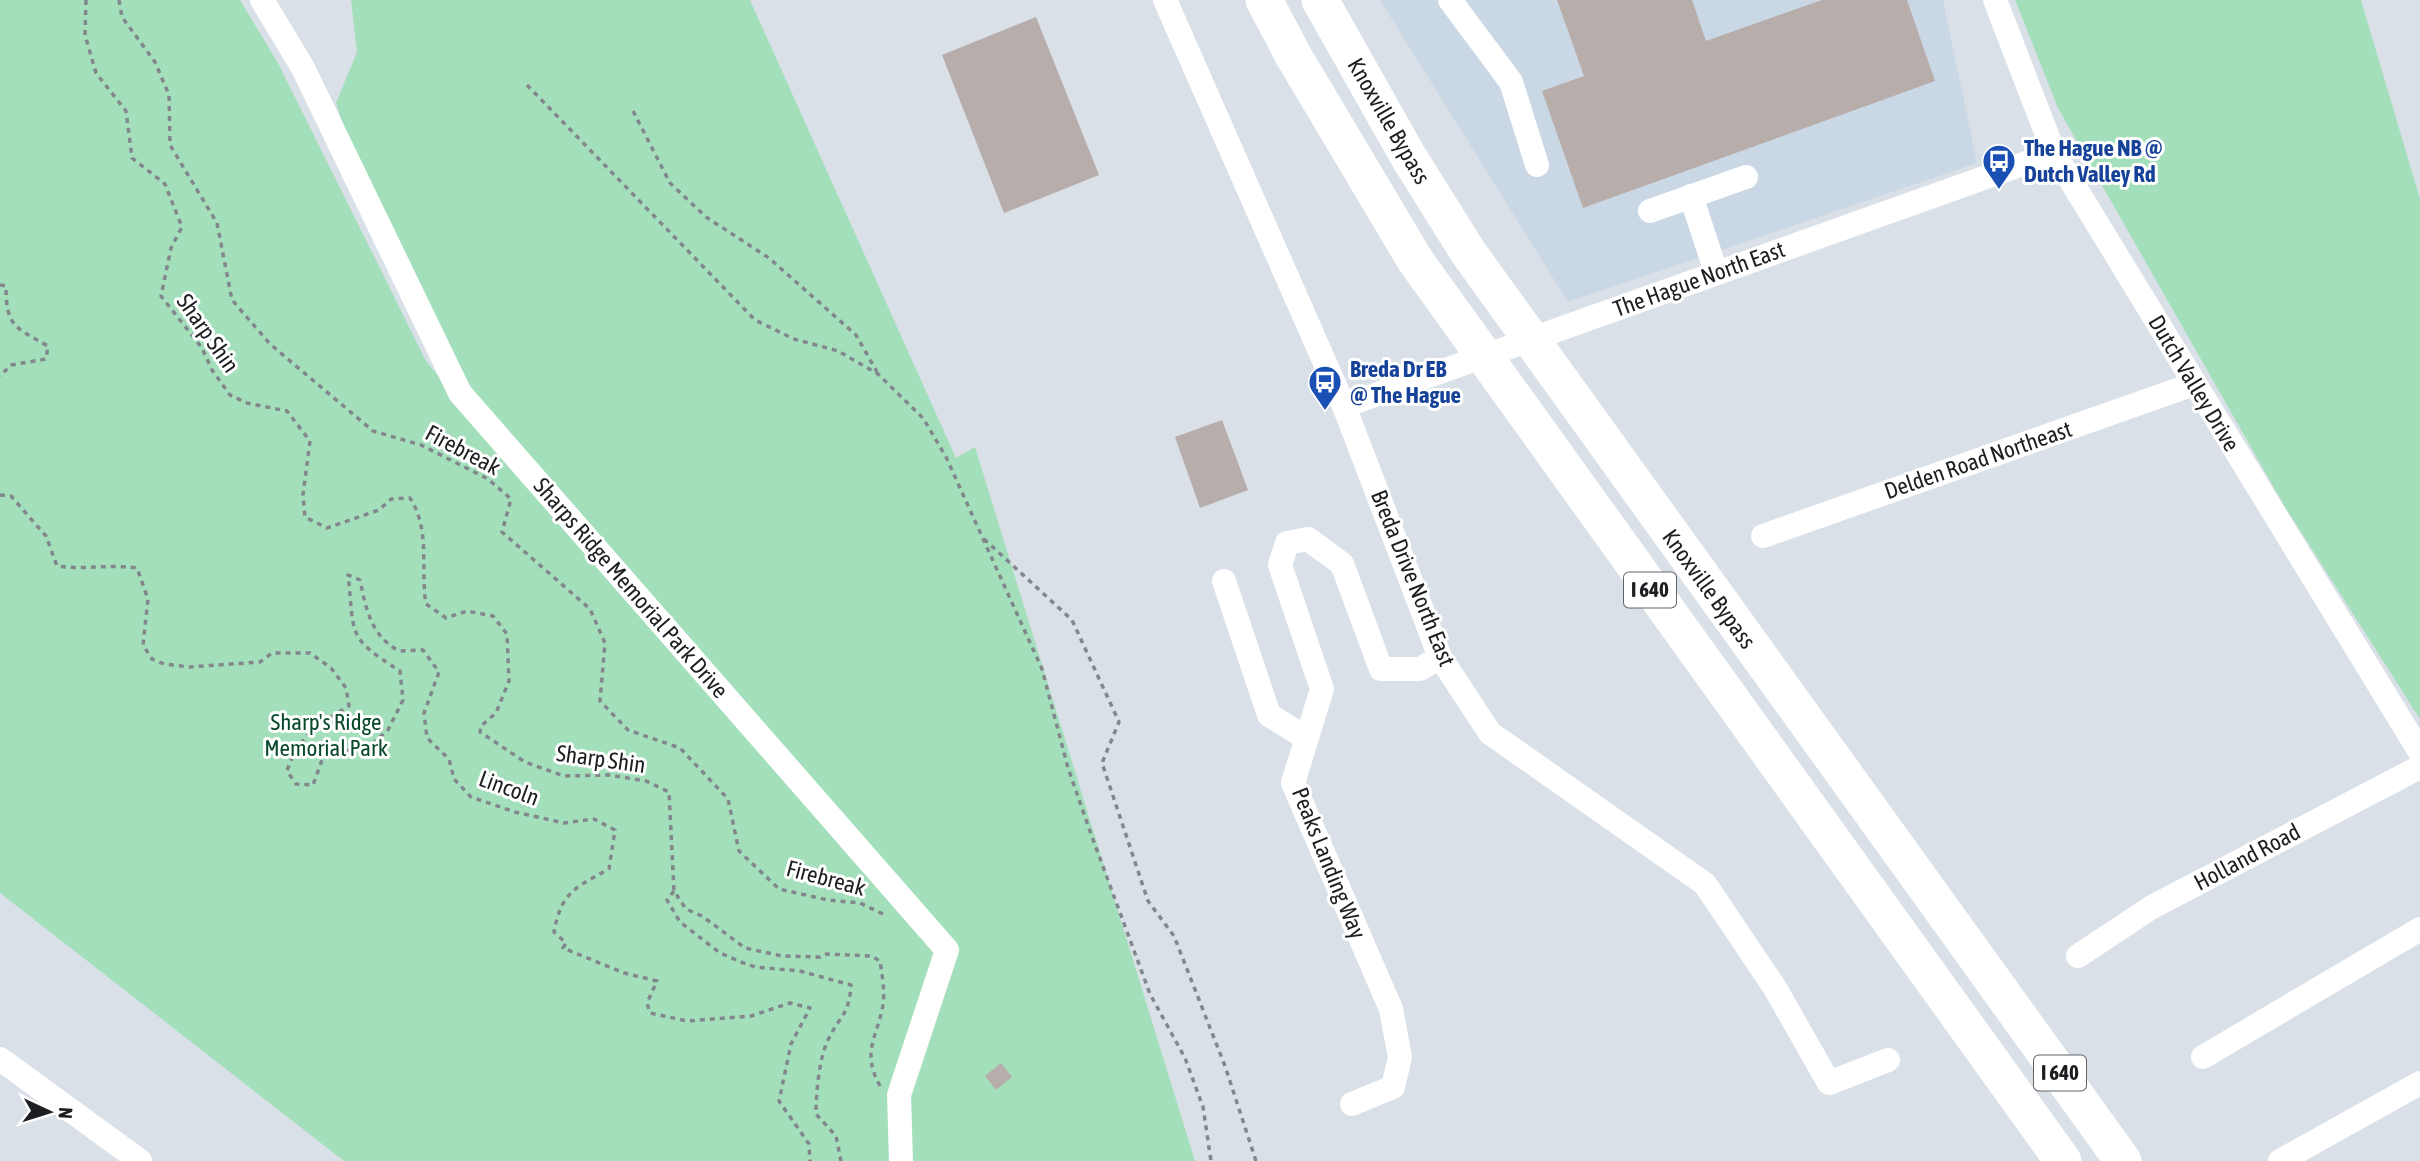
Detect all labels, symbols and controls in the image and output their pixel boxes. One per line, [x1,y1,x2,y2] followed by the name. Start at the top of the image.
[1343,54,1435,188] street label: Knoxville Bypass
[2024,135,2163,187] place label: The Hague NB @ Dutch Valley Rd
[1980,142,2018,191] bus stop icon: The Hague NB @ Dutch Valley Rd
[1610,236,1788,322] street label: The Hague North East
[172,289,244,377] street label: Sharp Shin
[2143,310,2245,456] street label: Dutch Valley Drive
[1350,356,1461,408] place label: Breda Dr EB @ The Hague
[1306,363,1344,412] bus stop icon: Breda Dr EB @ The Hague
[1881,416,2075,504] street label: Delden Road Northeast
[421,420,505,480] street label: Firebreak
[528,473,734,703] street label: Sharps Ridge Memorial Park Drive
[1366,486,1460,670] street label: Breda Drive North East
[1657,524,1761,654] street label: Knoxville Bypass
[1624,572,1676,608] road number: I 640
[264,709,388,761] park label: Sharp's Ridge Memorial Park
[555,740,647,778] street label: Sharp Shin
[475,765,543,811] street label: Lincoln
[1287,784,1371,942] street label: Peaks Landing Way
[2190,818,2304,896] street label: Holland Road
[784,855,868,901] street label: Firebreak
[2034,1056,2086,1090] road number: I 640
[14,1077,84,1147] north arrow
[55,1107,77,1120] text: N

